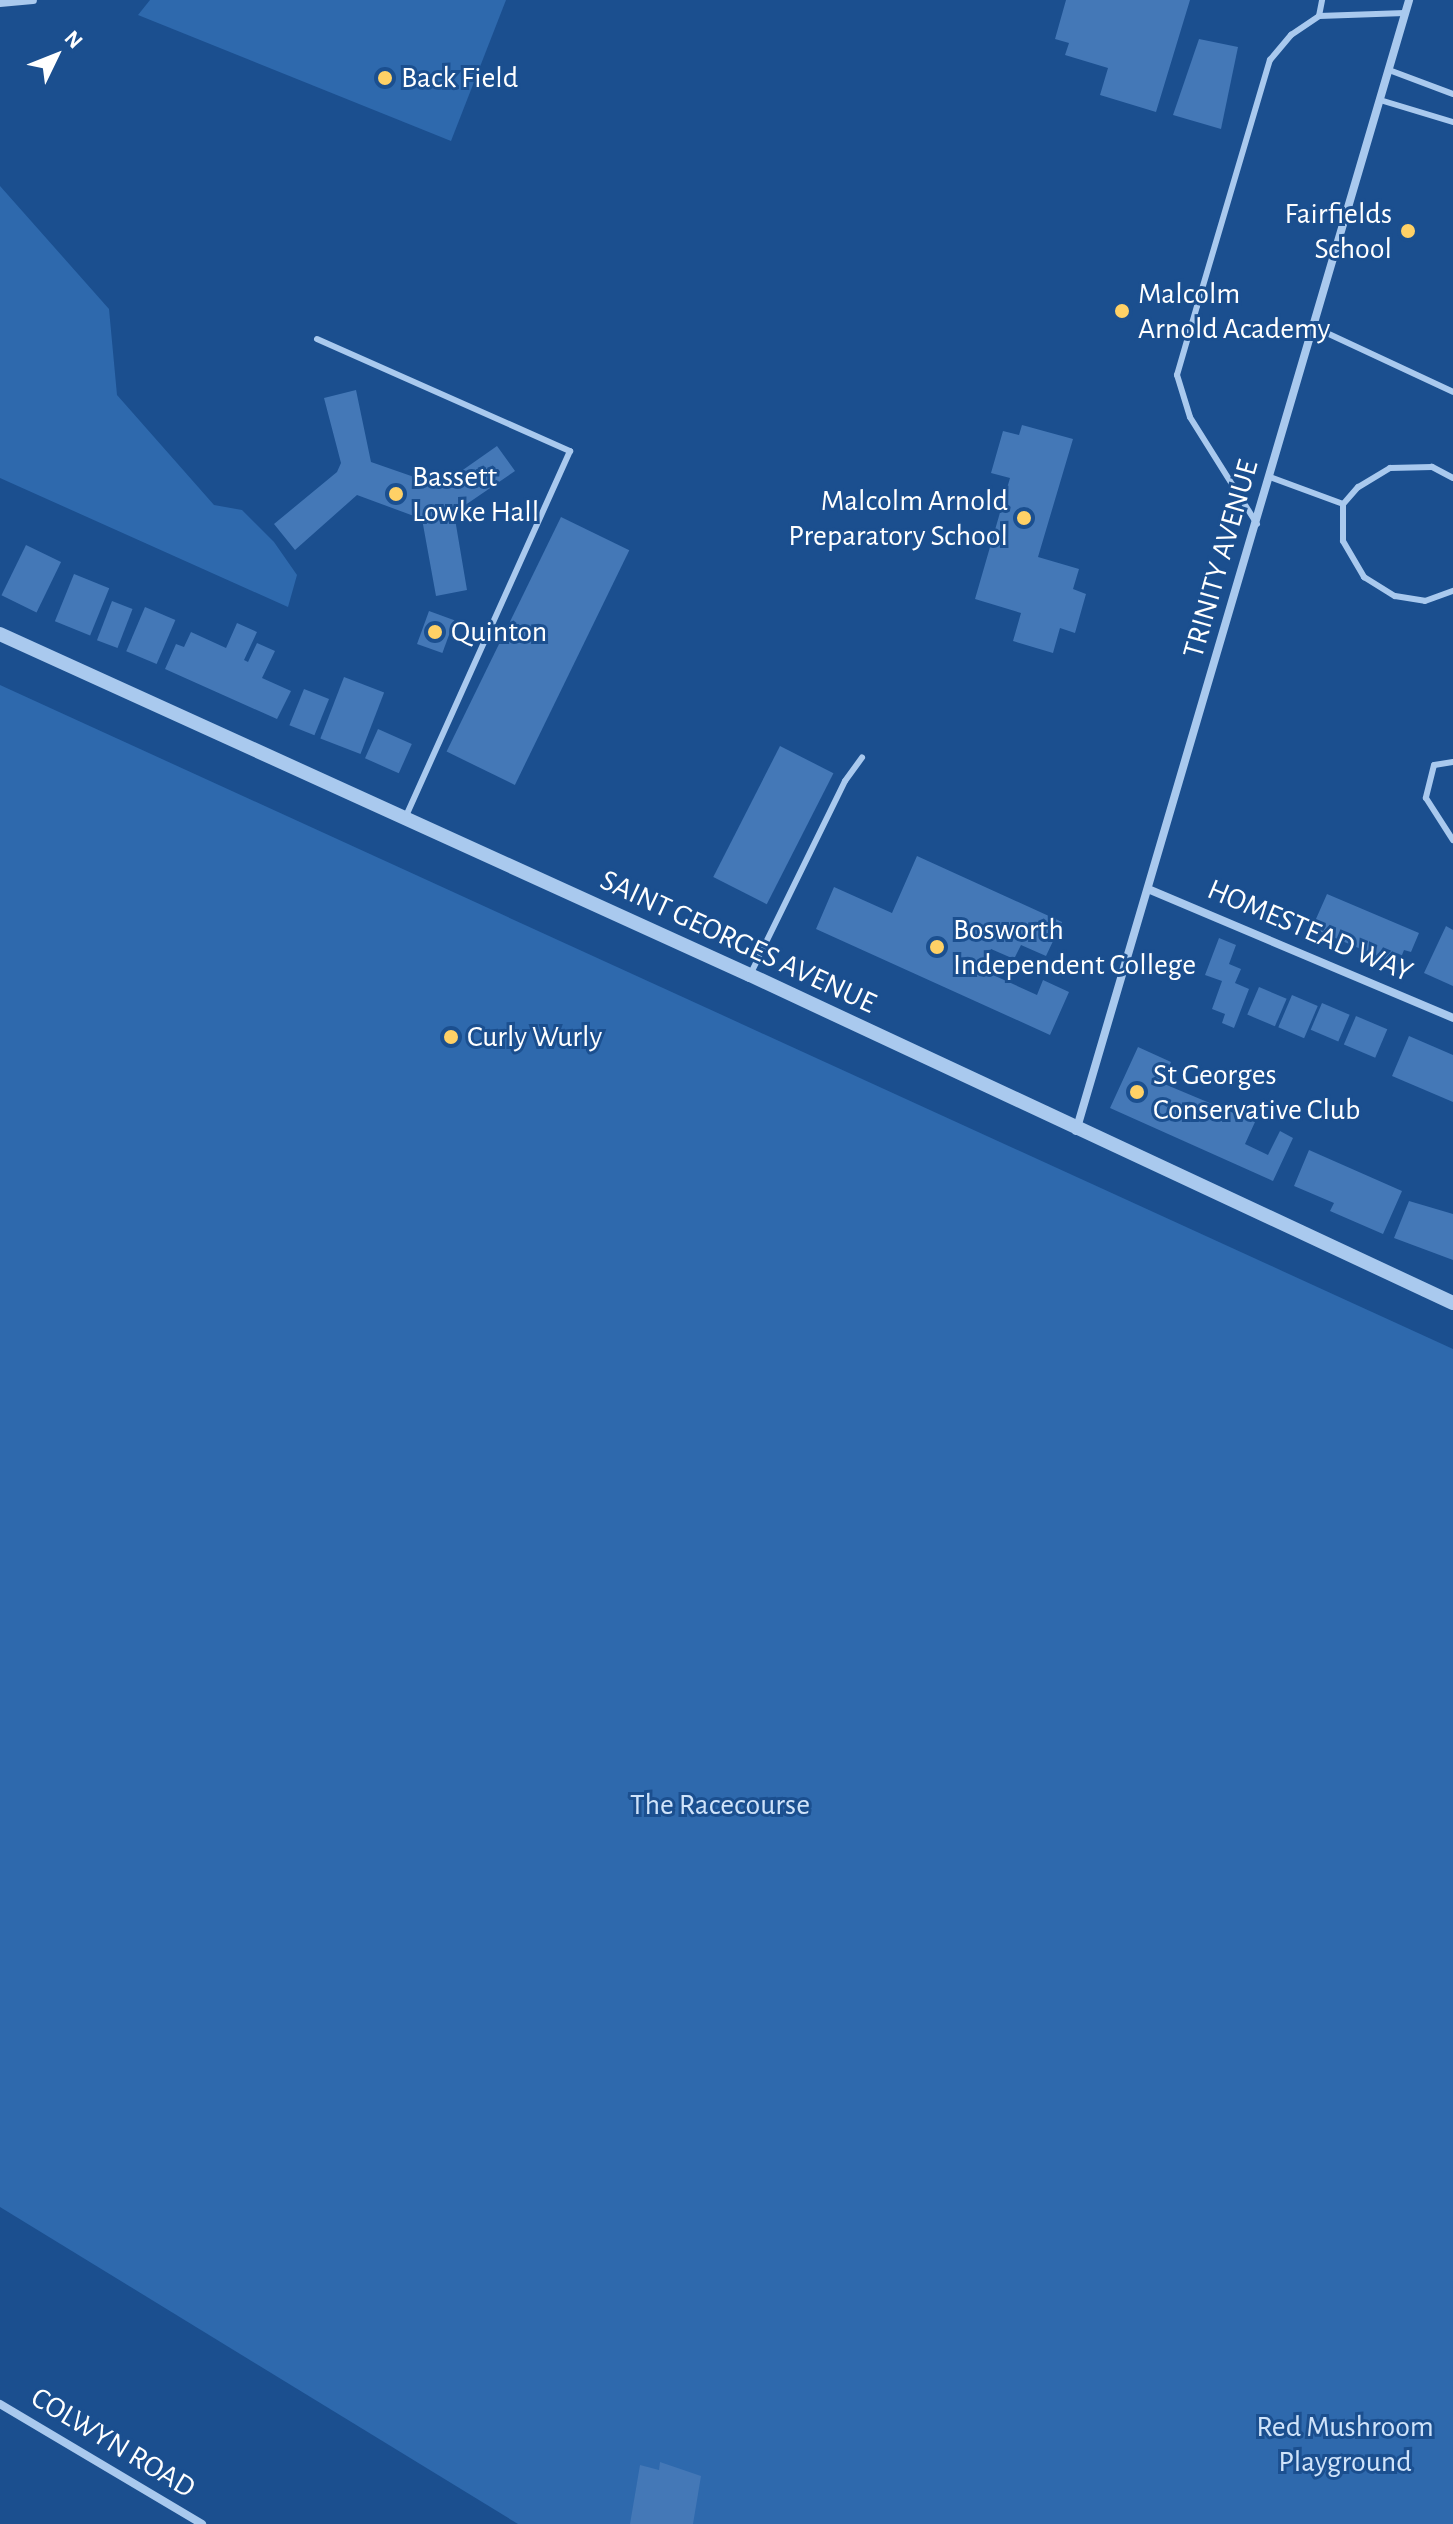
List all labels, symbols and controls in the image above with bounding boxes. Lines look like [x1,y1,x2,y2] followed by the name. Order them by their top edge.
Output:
[16,16,96,96] north arrow
[60,27,87,53] text: N
[401,60,518,96] place label: Back Field
[376,69,394,87] marker: Back Field
[1285,196,1392,266] place label: Fairfields School
[1399,222,1417,240] marker: Fairfields School
[1138,276,1330,346] place label: Malcolm Arnold Academy
[1113,302,1131,320] marker: Malcolm Arnold Academy
[1175,456,1267,662] street label: TRINITY AVENUE
[412,459,539,530] place label: Bassett Lowke Hall
[788,483,1008,554] place label: Malcolm Arnold Preparatory School
[387,485,405,503] marker: Bassett Lowke Hall
[1015,509,1033,527] marker: Malcolm Arnold Preparatory School
[451,614,547,650] place label: Quinton
[426,623,444,641] marker: Quinton
[594,862,882,1022] street label: SAINT GEORGES AVENUE
[1202,872,1418,990] street label: HOMESTEAD WAY
[953,912,1196,982] place label: Bosworth Independent College
[928,938,946,956] marker: Bosworth Independent College
[467,1019,602,1055] place label: Curly Wurly
[442,1028,460,1046] marker: Curly Wurly
[1153,1057,1361,1128] place label: St Georges Conservative Club
[1128,1083,1146,1101] marker: St Georges Conservative Club
[630,1787,810,1823] park label: The Racecourse
[24,2380,202,2506] street label: COLWYN ROAD
[1256,2409,1434,2480] park label: Red Mushroom Playground

